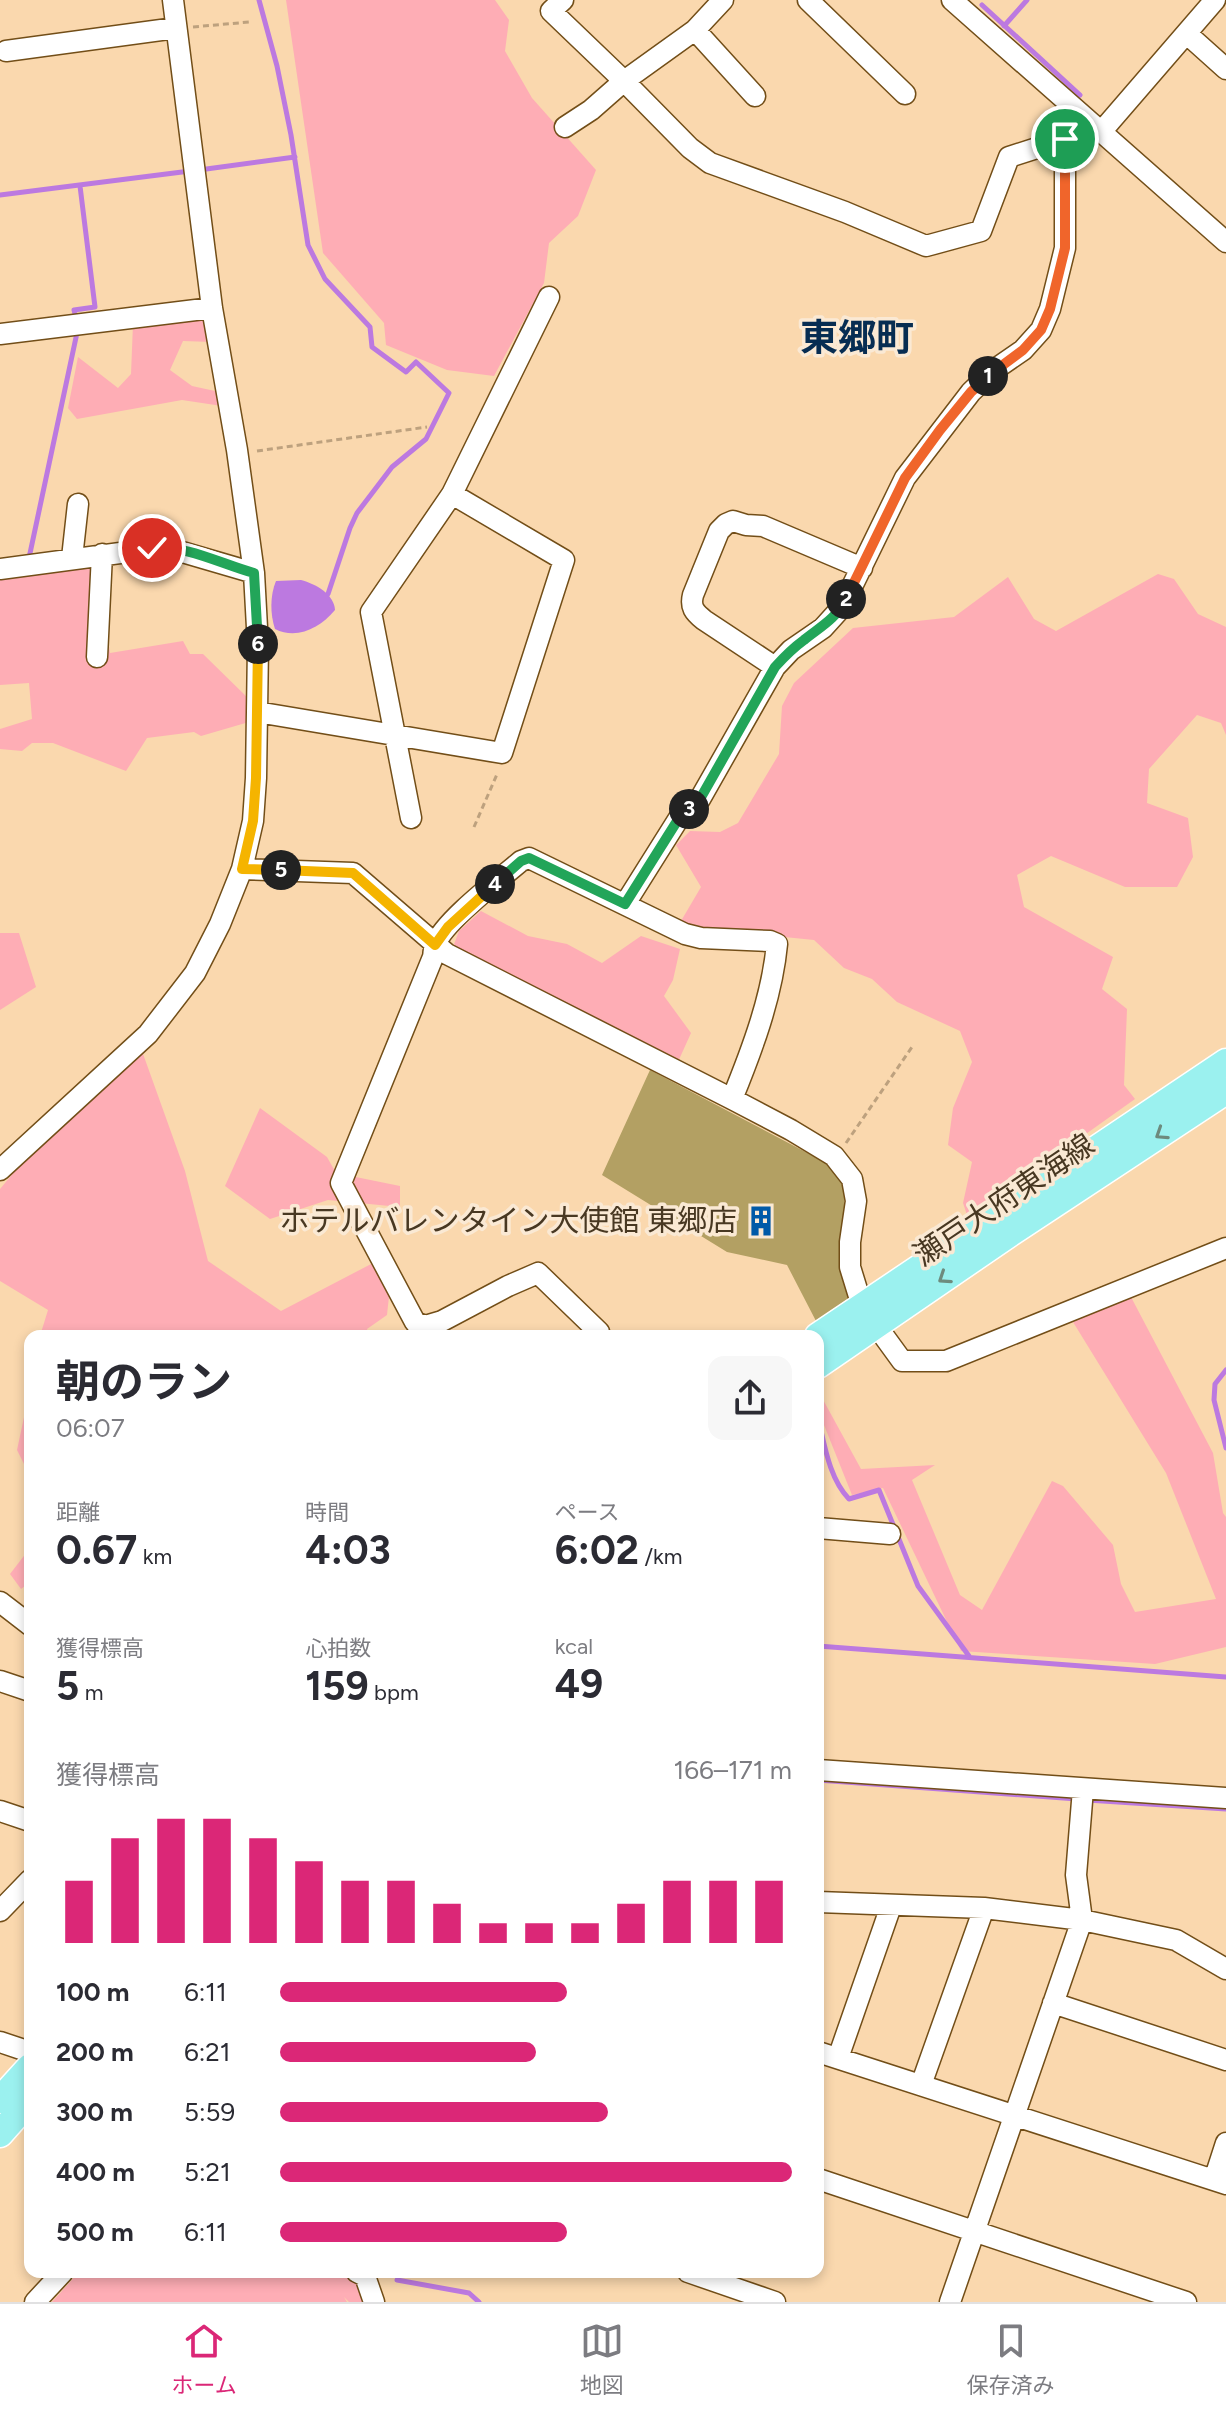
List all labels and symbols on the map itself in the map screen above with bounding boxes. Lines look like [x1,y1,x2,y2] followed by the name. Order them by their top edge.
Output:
[1031,105,1099,173] pin
[800,315,914,361] district label: 東郷町
[968,356,1008,396] pin: 1
[118,514,186,582] pin
[826,579,866,619] pin: 2
[238,624,278,664] pin: 6
[669,789,709,829] pin: 3
[261,850,301,890] pin: 5
[475,864,515,904] pin: 4
[1155,1124,1170,1139] one-way arrow
[906,1126,1101,1274] street label: 瀬戸大府東海線
[280,1202,737,1239] place label: ホテルバレンタイン大使館 東郷店
[744,1204,778,1238] building icon: ホテルバレンタイン大使館 東郷店
[939,1268,953,1283] one-way arrow

